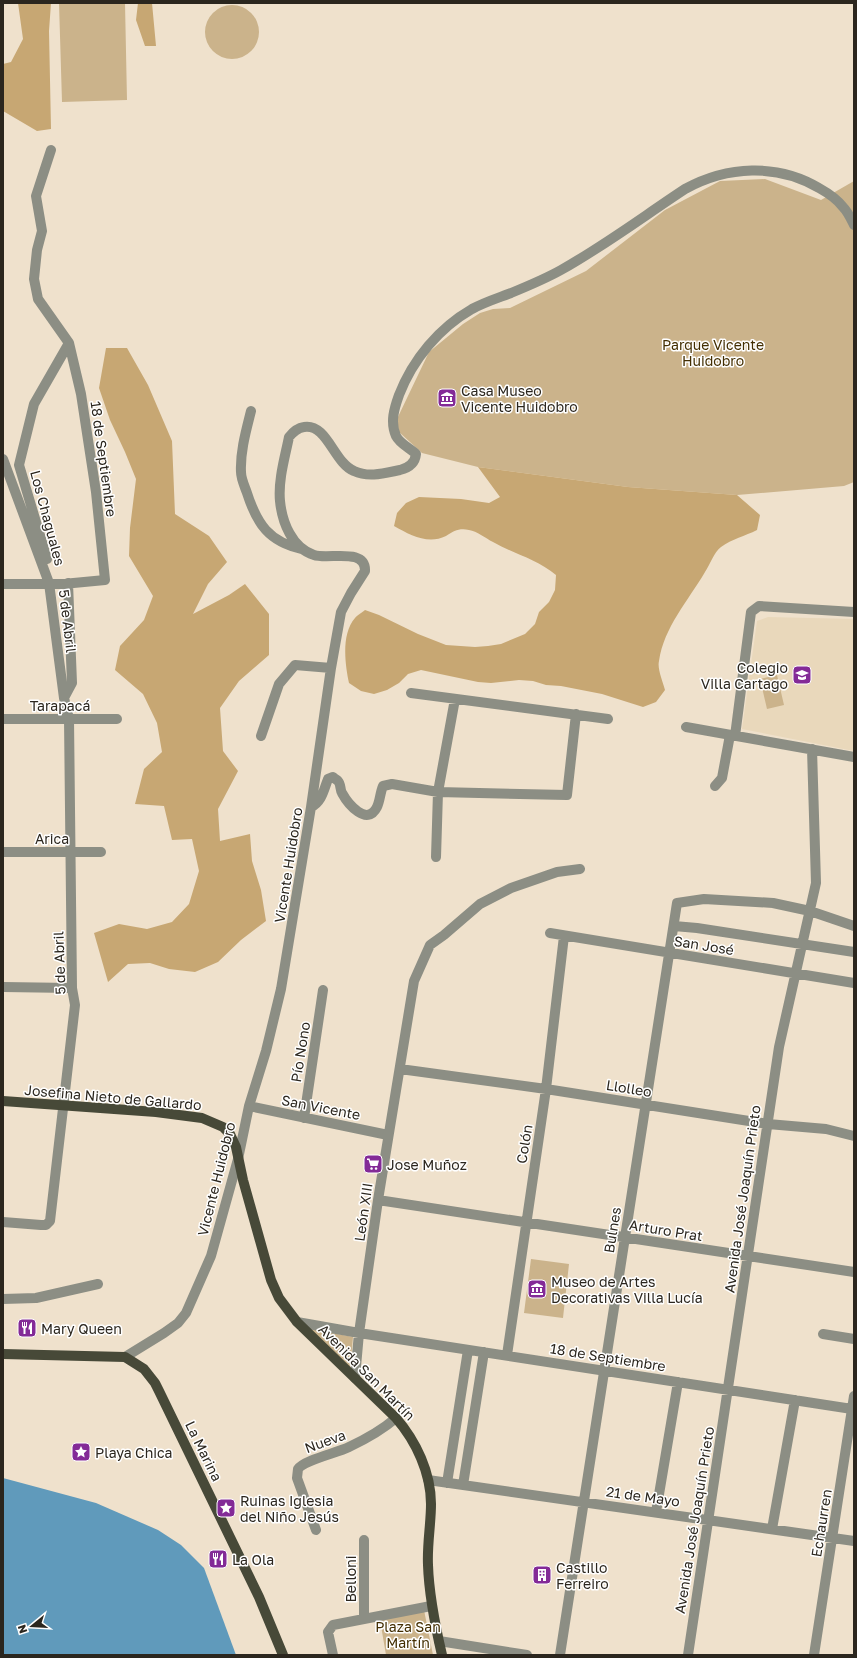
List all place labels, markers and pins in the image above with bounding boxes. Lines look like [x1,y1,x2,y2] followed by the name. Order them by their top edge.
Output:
[461,382,578,415] place label: Casa Museo Vicente Huidobro
[436,387,458,409] museum icon: Casa Museo Vicente Huidobro
[701,659,788,692] place label: Colegio Villa Cartago
[791,664,813,686] school or university icon: Colegio Villa Cartago
[362,1153,384,1175] supermarket icon: Jose Muñoz
[387,1156,467,1173] place label: Jose Muñoz
[551,1273,703,1306] place label: Museo de Artes Decorativas Villa Lucía
[526,1278,548,1300] museum icon: Museo de Artes Decorativas Villa Lucía
[16,1317,38,1339] restaurant icon: Mary Queen
[41,1320,122,1337] place label: Mary Queen
[70,1441,92,1463] place icon: Playa Chica
[95,1444,173,1461] place label: Playa Chica
[240,1492,339,1525] place label: Ruinas Iglesia del Niño Jesús
[215,1497,237,1519] place icon: Ruinas Iglesia del Niño Jesús
[207,1548,229,1570] restaurant icon: La Ola
[232,1551,274,1568] place label: La Ola
[556,1559,609,1592] place label: Castillo Ferreiro
[531,1564,553,1586] building icon: Castillo Ferreiro

